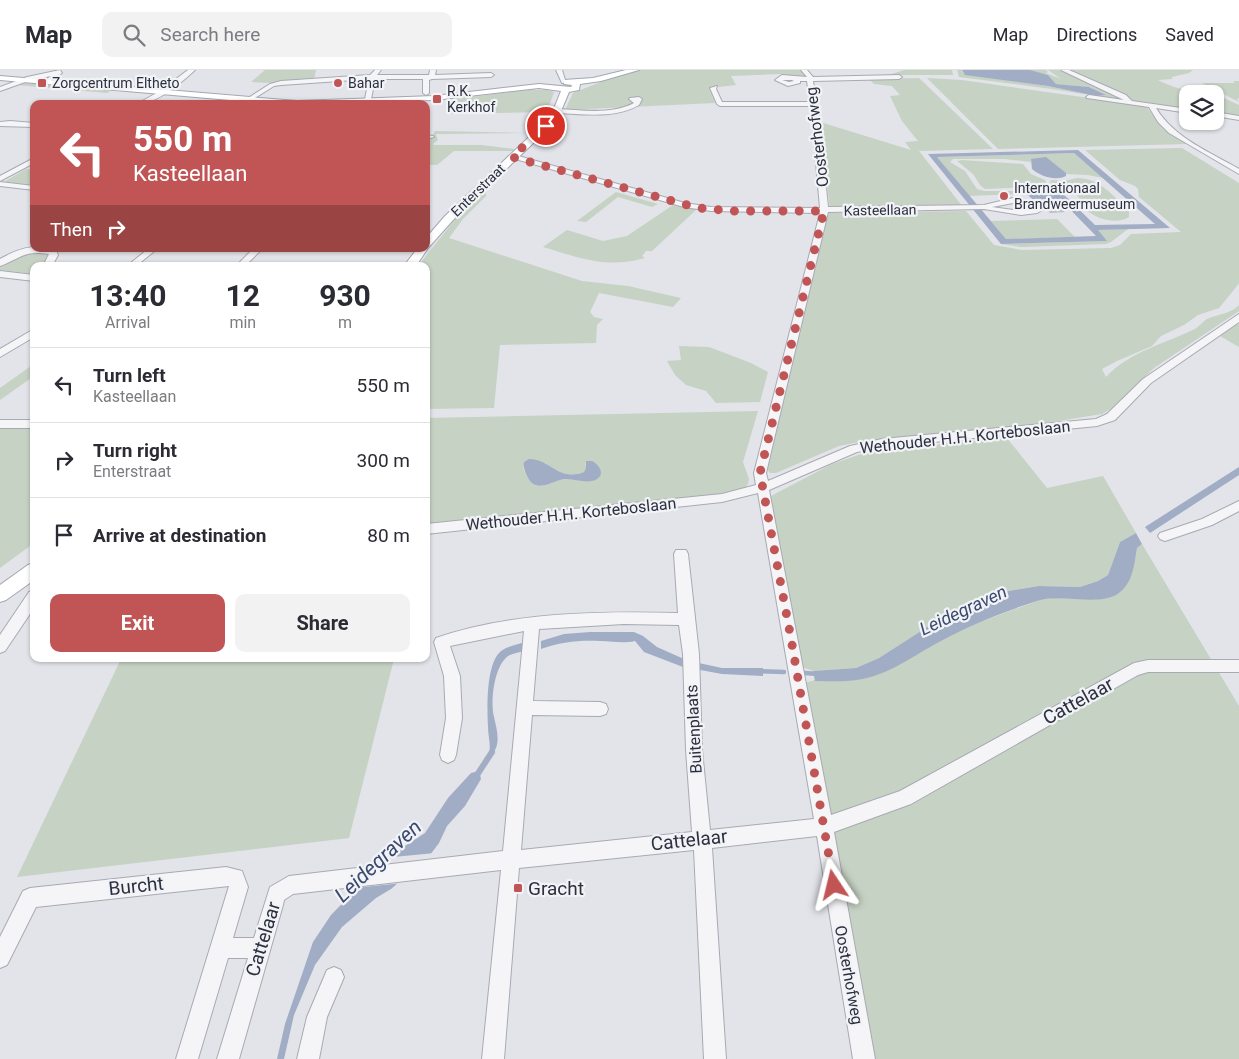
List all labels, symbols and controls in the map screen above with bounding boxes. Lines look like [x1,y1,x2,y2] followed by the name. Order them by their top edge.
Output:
[102,12,452,57] search box
[25,21,72,49] text: Map
[120,21,148,49] icon: search
[160,23,260,46] text: Search here
[993,24,1028,45] text: Map
[1056,24,1137,45] text: Directions
[1165,24,1214,45] text: Saved
[52,75,179,91] place label: Zorgcentrum Eltheto
[348,75,385,91] place label: Bahar
[36,77,48,89] marker: Zorgcentrum Eltheto
[332,77,344,89] marker: Bahar
[447,83,496,115] place label: R.K. Kerkhof
[1179,85,1224,130] map controls
[1179,85,1224,130] button: layers
[801,86,833,188] street label: Oosterhofweg
[431,93,443,105] marker: R.K. Kerkhof
[525,105,567,147] pin
[532,112,560,140] icon: arrive
[133,119,232,160] text: 550 m
[50,120,115,185] icon: left
[448,160,509,220] street label: Enterstraat
[133,161,247,186] text: Kasteellaan
[1014,180,1135,212] place label: Internationaal Brandweermuseum
[998,190,1010,202] marker: Internationaal Brandweermuseum
[843,201,917,219] street label: Kasteellaan
[102,215,130,243] icon: right
[50,218,92,241] text: Then
[89,278,166,313] text: 13:40
[226,278,260,313] text: 12
[319,278,371,313] text: 930
[105,313,151,332] text: Arrival
[229,313,256,332] text: min
[338,313,352,332] text: m
[93,364,166,387] text: Turn left
[50,371,78,399] icon: left
[357,374,410,397] text: 550 m
[93,387,176,406] text: Kasteellaan
[859,416,1071,458] street label: Wethouder H.H. Korteboslaan
[93,439,177,462] text: Turn right
[50,446,78,474] icon: right
[357,449,410,472] text: 300 m
[93,462,171,481] text: Enterstraat
[465,493,677,535] street label: Wethouder H.H. Korteboslaan
[50,521,78,549] icon: arrive
[93,524,266,547] text: Arrive at destination
[367,524,410,547] text: 80 m
[916,581,1010,639] water label: Leidegraven
[50,594,225,652] button: Exit
[235,594,410,652] button: Share
[1039,672,1118,730] street label: Cattelaar
[682,684,706,774] street label: Buitenplaats
[330,815,426,907] water label: Leidegraven
[650,824,729,855] street label: Cattelaar
[807,858,859,910] position arrow
[107,872,165,900] street label: Burcht
[528,877,584,900] place label: Gracht
[512,882,524,894] marker: Gracht
[241,898,285,979] street label: Cattelaar
[831,924,867,1026] street label: Oosterhofweg

